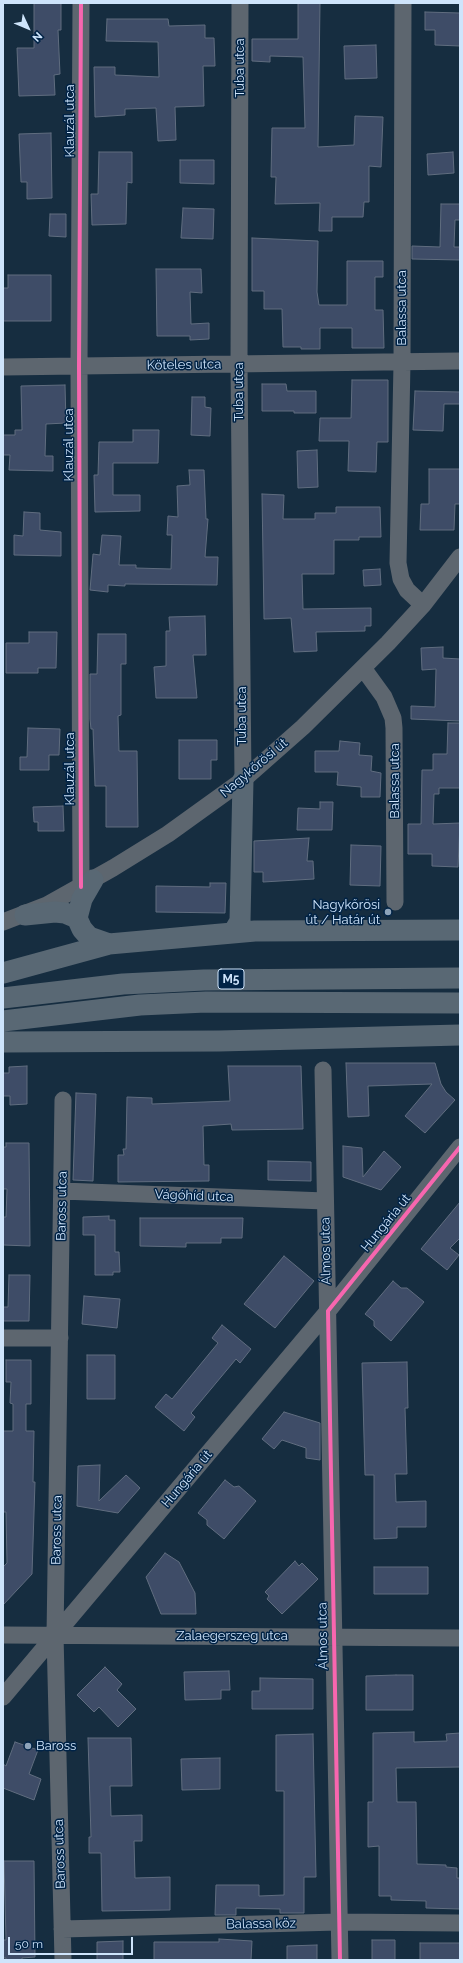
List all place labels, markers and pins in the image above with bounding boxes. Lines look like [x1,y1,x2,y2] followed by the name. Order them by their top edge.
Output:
[305,897,380,928] place label: Nagykőrösi út / Határ út
[383,907,393,917] marker: Nagykőrösi út / Határ út
[36,1738,76,1754] place label: Baross
[23,1741,33,1751] marker: Baross

